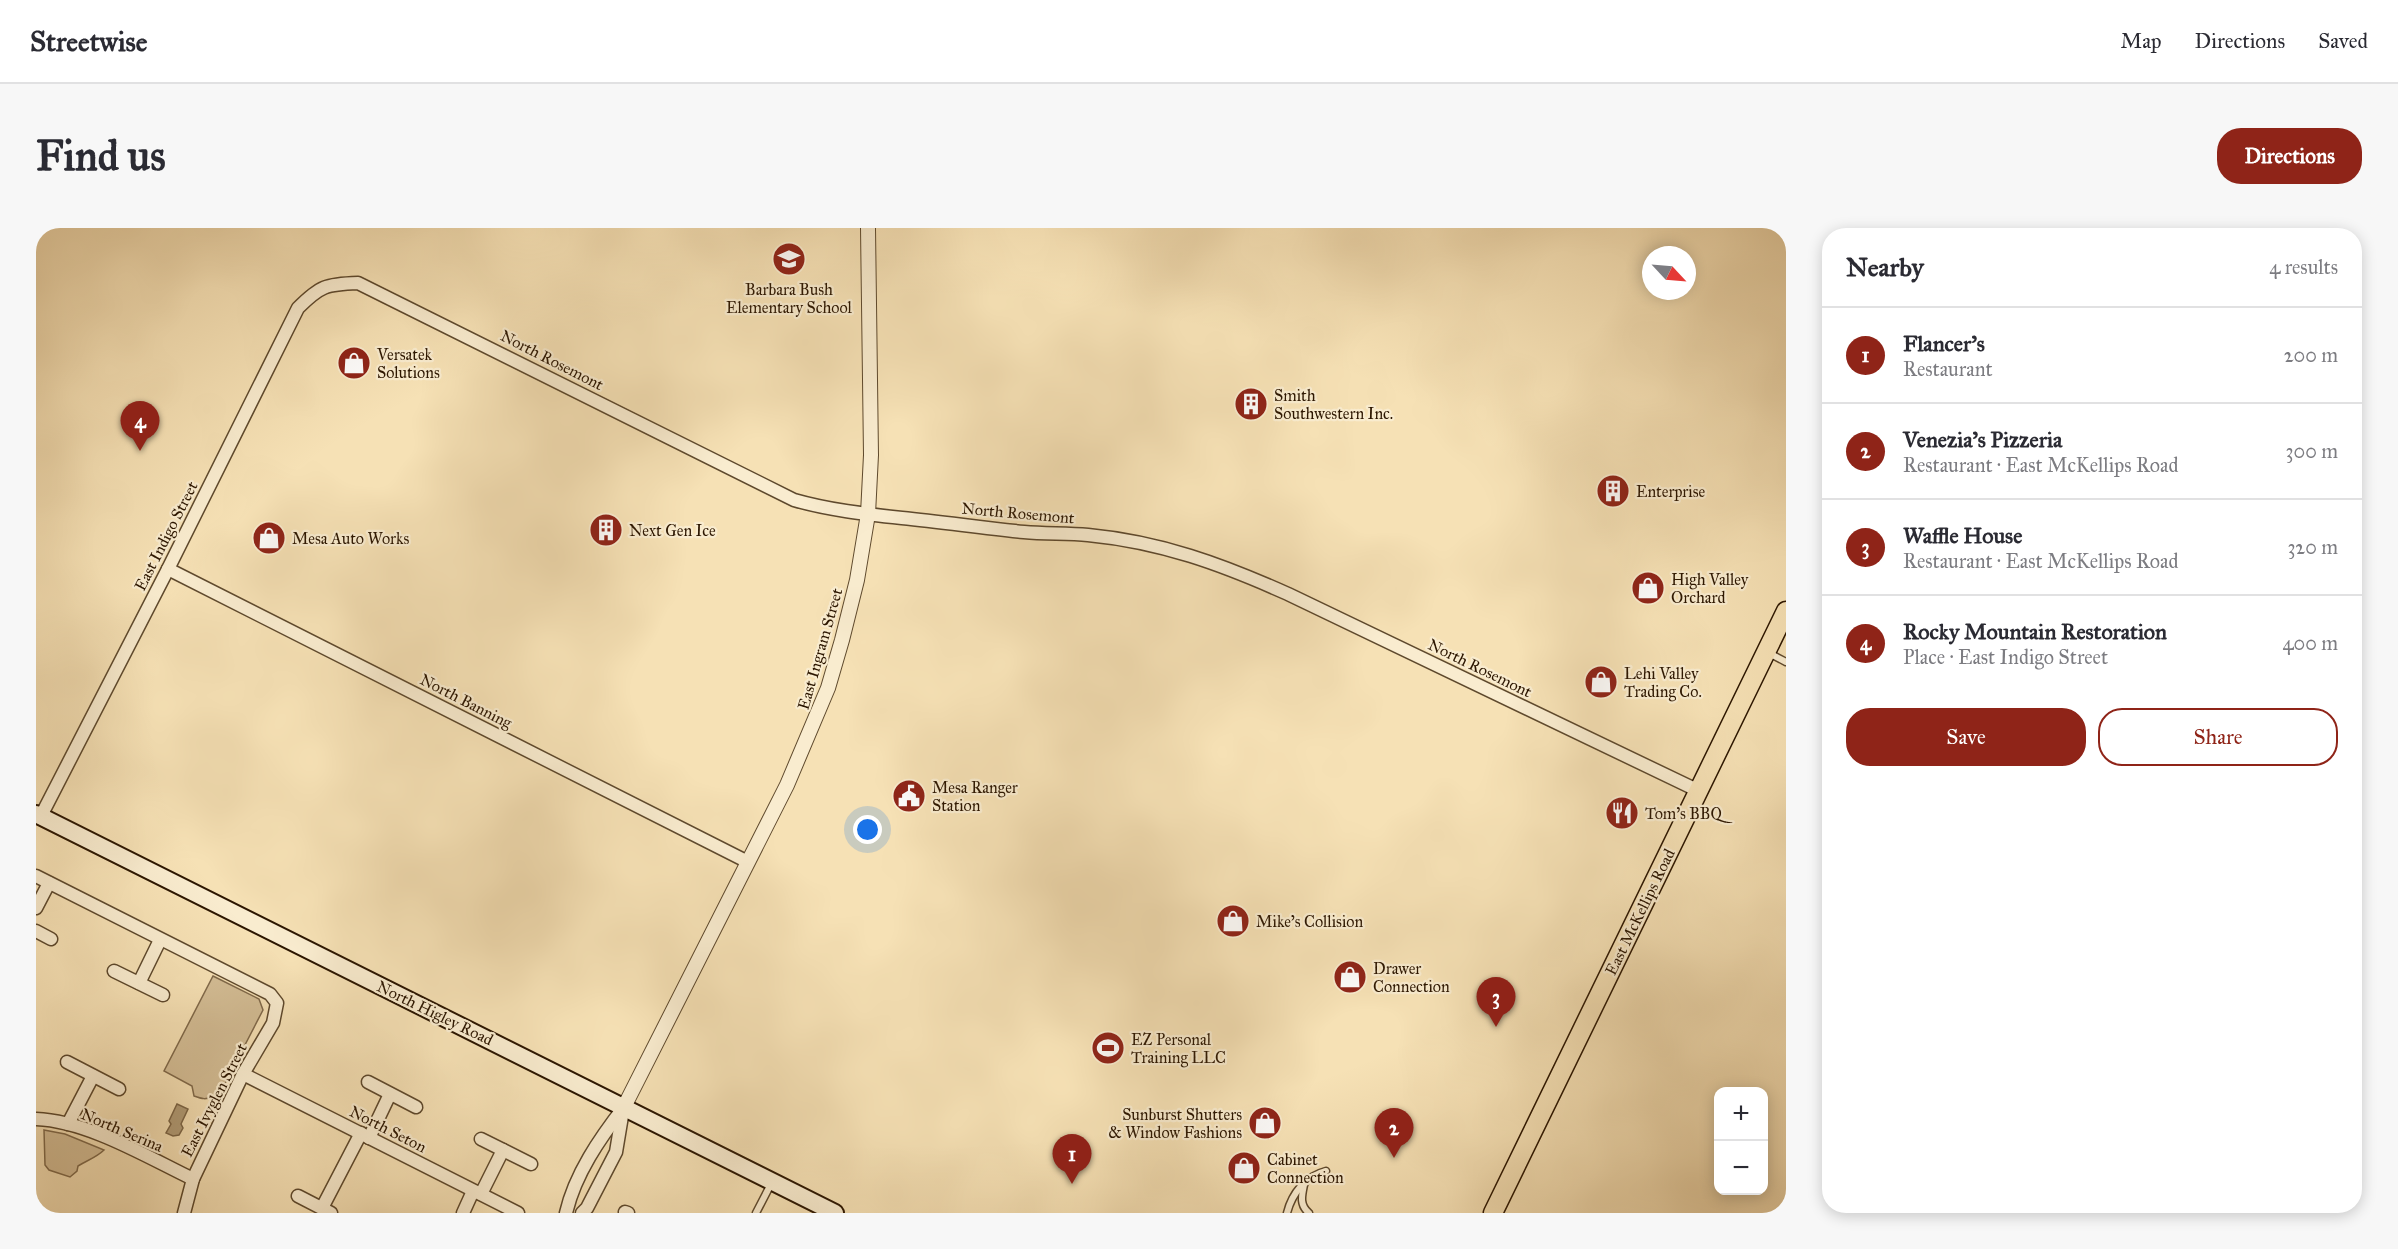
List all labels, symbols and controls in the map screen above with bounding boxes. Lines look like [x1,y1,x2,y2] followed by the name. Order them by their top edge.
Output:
[30,24,147,59] text: Streetwise
[2121,28,2162,54] text: Map
[2195,28,2285,54] text: Directions
[2318,28,2368,54] text: Saved
[2217,128,2362,184] button: Directions
[36,130,166,182] text: Find us
[771,241,807,277] school or university icon: Barbara Bush Elementary School
[1642,246,1696,300] north arrow
[1846,251,1924,283] text: Nearby
[2269,255,2338,279] text: 4 results
[726,280,853,317] place label: Barbara Bush Elementary School
[497,326,607,394] street label: North Rosemont
[1903,330,1985,357] text: Flancer's
[1862,343,1869,367] text: 1
[2284,343,2338,367] text: 200 m
[336,345,372,381] shop icon: Versatek Solutions
[376,345,440,382] place label: Versatek Solutions
[1903,357,1993,381] text: Restaurant
[1233,386,1269,422] building icon: Smith Southwestern Inc.
[1274,386,1393,423] place label: Smith Southwestern Inc.
[120,402,160,451] pin: 4
[1903,426,2062,453] text: Venezia's Pizzeria
[1861,439,1870,463] text: 2
[2286,439,2338,463] text: 300 m
[1903,453,2179,477] text: Restaurant · East McKellips Road
[1595,473,1631,509] building icon: Enterprise
[130,478,203,594] street label: East Indigo Street
[1636,482,1706,501] place label: Enterprise
[961,499,1075,527] street label: North Rosemont
[588,512,624,548] building icon: Next Gen Ice
[251,520,287,556] shop icon: Mesa Auto Works
[629,521,716,540] place label: Next Gen Ice
[1903,522,2022,549] text: Waffle House
[292,529,409,548] place label: Mesa Auto Works
[1862,535,1870,559] text: 3
[2287,535,2338,559] text: 320 m
[1903,549,2179,573] text: Restaurant · East McKellips Road
[1630,570,1666,606] shop icon: High Valley Orchard
[1671,570,1749,607] place label: High Valley Orchard
[794,586,847,712] street label: East Ingram Street
[1903,618,2167,645] text: Rocky Mountain Restoration
[1860,631,1871,655] text: 4
[2282,631,2338,655] text: 400 m
[1425,635,1535,701] street label: North Rosemont
[1903,645,2108,669] text: Place · East Indigo Street
[1583,664,1619,700] shop icon: Lehi Valley Trading Co.
[1624,664,1702,702] place label: Lehi Valley Trading Co.
[416,670,516,733] street label: North Banning
[1846,708,2086,766] button: Save
[2098,708,2338,766] button: Share
[891,778,927,814] public building icon: Mesa Ranger Station
[932,778,1018,815] place label: Mesa Ranger Station
[1604,795,1640,831] restaurant icon: Tom's BBQ
[1645,804,1733,823] place label: Tom's BBQ
[853,815,882,844] your location
[1601,846,1679,978] street label: East McKellips Road
[1215,903,1251,939] shop icon: Mike's Collision
[1256,912,1363,931] place label: Mike's Collision
[1332,959,1368,995] shop icon: Drawer Connection
[1373,959,1450,996] place label: Drawer Connection
[373,977,496,1050] street label: North Higley Road
[1476,978,1516,1027] pin: 3
[1090,1030,1126,1066] sports icon: EZ Personal Training LLC
[1131,1030,1226,1068] place label: EZ Personal Training LLC
[177,1040,252,1161] street label: East Ivyglen Street
[1714,1087,1768,1195] map controls
[1714,1087,1768,1141] button: +
[346,1102,430,1157] street label: North Seton
[78,1104,166,1156] street label: North Serina
[1108,1105,1242,1142] place label: Sunburst Shutters & Window Fashions
[1247,1105,1283,1141] shop icon: Sunburst Shutters & Window Fashions
[1374,1108,1414,1158] pin: 2
[1052,1134,1092,1184] pin: 1
[1714,1141,1768,1195] button: −
[1226,1150,1262,1186] shop icon: Cabinet Connection
[1267,1150,1344,1187] place label: Cabinet Connection

